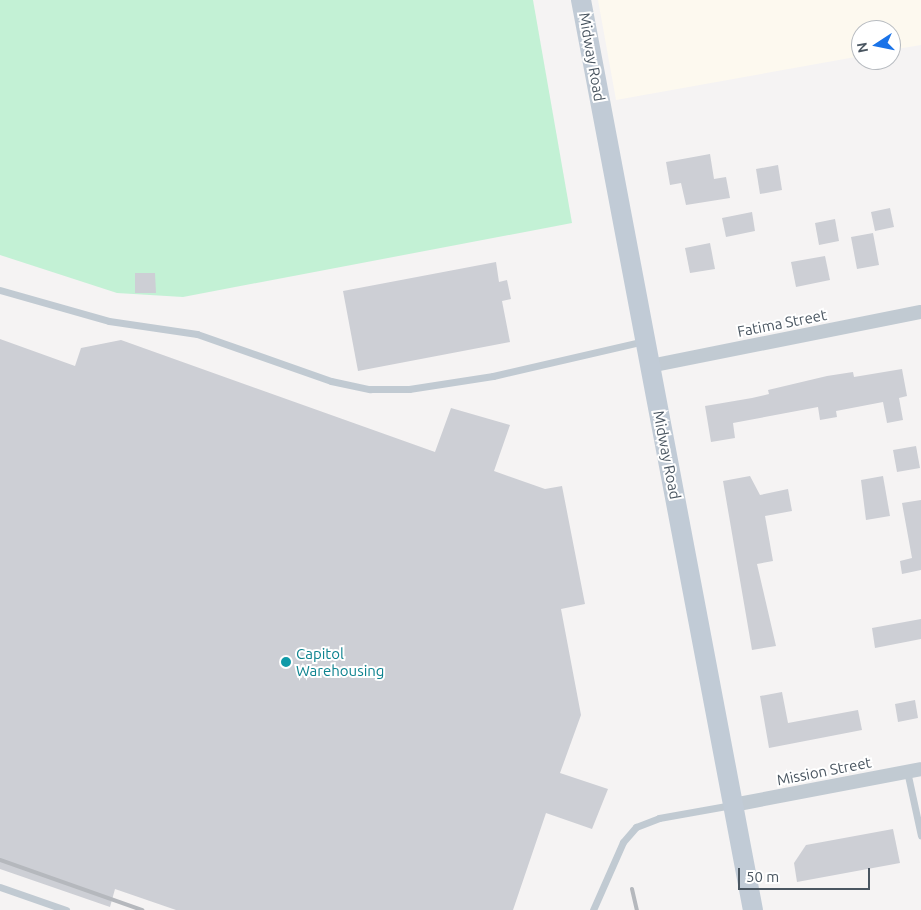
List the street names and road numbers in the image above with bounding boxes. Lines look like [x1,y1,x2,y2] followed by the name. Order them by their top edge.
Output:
[575,11,609,103] street label: Midway Road
[736,306,828,340] street label: Fatima Street
[650,409,684,501] street label: Midway Road
[775,753,873,789] street label: Mission Street

